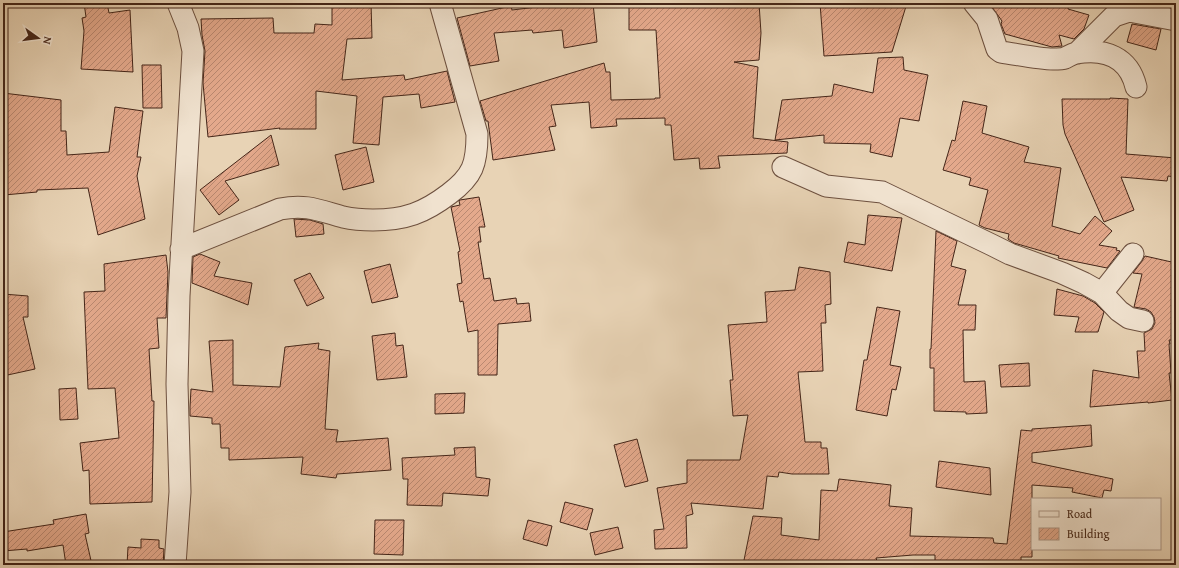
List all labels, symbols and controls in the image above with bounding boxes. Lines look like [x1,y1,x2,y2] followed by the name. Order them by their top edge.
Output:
[18,18,58,58] north arrow
[39,35,56,47] text: N
[1031,498,1161,550] legend
[1067,505,1093,522] text: Road
[1067,525,1110,542] text: Building

